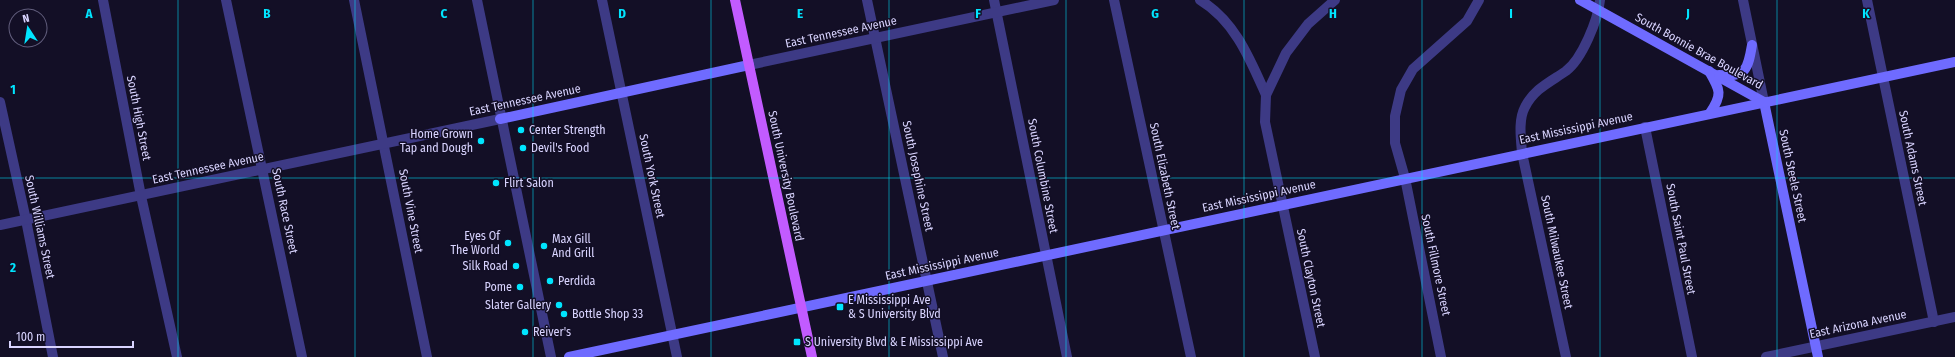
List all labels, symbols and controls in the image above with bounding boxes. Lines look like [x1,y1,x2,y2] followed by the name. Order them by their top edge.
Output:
[84,6,93,21] text: A
[263,6,271,21] text: B
[441,6,448,21] text: C
[618,6,626,21] text: D
[975,6,981,21] text: F
[1151,6,1159,21] text: G
[1329,6,1337,21] text: H
[1509,6,1513,21] text: I
[1685,6,1690,21] text: J
[1862,6,1870,21] text: K
[8,8,48,48] north arrow
[1633,10,1765,92] street label: South Bonnie Brae Boulevard
[21,12,31,26] text: N
[784,13,898,51] street label: East Tennessee Avenue
[124,74,154,162] street label: South High Street
[468,81,582,119] street label: East Tennessee Avenue
[10,82,16,97] text: 1
[1518,109,1634,147] street label: East Mississippi Avenue
[1896,109,1930,207] street label: South Adams Street
[765,110,807,242] street label: South University Boulevard
[1025,118,1061,235] street label: South Columbine Street
[899,119,937,233] street label: South Josephine Street
[1147,121,1183,231] street label: South Elizabeth Street
[529,123,606,137] place label: Center Strength
[516,125,526,135] marker: Center Strength
[400,127,473,155] place label: Home Grown Tap and Dough
[1776,128,1810,224] street label: South Steele Street
[636,133,668,219] street label: South York Street
[476,136,486,146] marker: Home Grown Tap and Dough
[531,141,589,155] place label: Devil's Food
[518,143,528,153] marker: Devil's Food
[151,149,265,187] street label: East Tennessee Avenue
[269,167,301,255] street label: South Race Street
[396,168,426,254] street label: South Vine Street
[22,174,58,280] street label: South Williams Street
[504,176,554,190] place label: Flirt Salon
[1201,177,1317,215] street label: East Mississippi Avenue
[491,178,501,188] marker: Flirt Salon
[1663,182,1699,296] street label: South Saint Paul Street
[1538,194,1576,310] street label: South Milwaukee Street
[1418,213,1454,317] street label: South Fillmore Street
[1294,227,1328,329] street label: South Clayton Street
[450,229,501,257] place label: Eyes Of The World
[552,232,594,260] place label: Max Gill And Grill
[503,238,513,248] marker: Eyes Of The World
[539,241,549,251] marker: Max Gill And Grill
[884,245,1000,283] street label: East Mississippi Avenue
[463,259,508,273] place label: Silk Road
[9,260,16,275] text: 2
[511,261,521,271] marker: Silk Road
[558,274,596,288] place label: Perdida
[545,276,555,286] marker: Perdida
[485,280,512,294] place label: Pome
[515,282,525,292] marker: Pome
[848,293,941,321] place label: E Mississippi Ave & S University Blvd
[485,298,552,312] place label: Slater Gallery
[554,300,564,310] marker: Slater Gallery
[835,302,845,312] marker: E Mississippi Ave & S University Blvd
[572,307,643,321] place label: Bottle Shop 33
[1808,307,1908,341] street label: East Arizona Avenue
[559,309,569,319] marker: Bottle Shop 33
[10,323,133,349] scale bar
[533,325,571,339] place label: Reiver's
[520,327,530,337] marker: Reiver's
[16,330,45,344] text: 100 m
[805,335,983,349] place label: S University Blvd & E Mississippi Ave
[792,337,802,347] marker: S University Blvd & E Mississippi Ave

